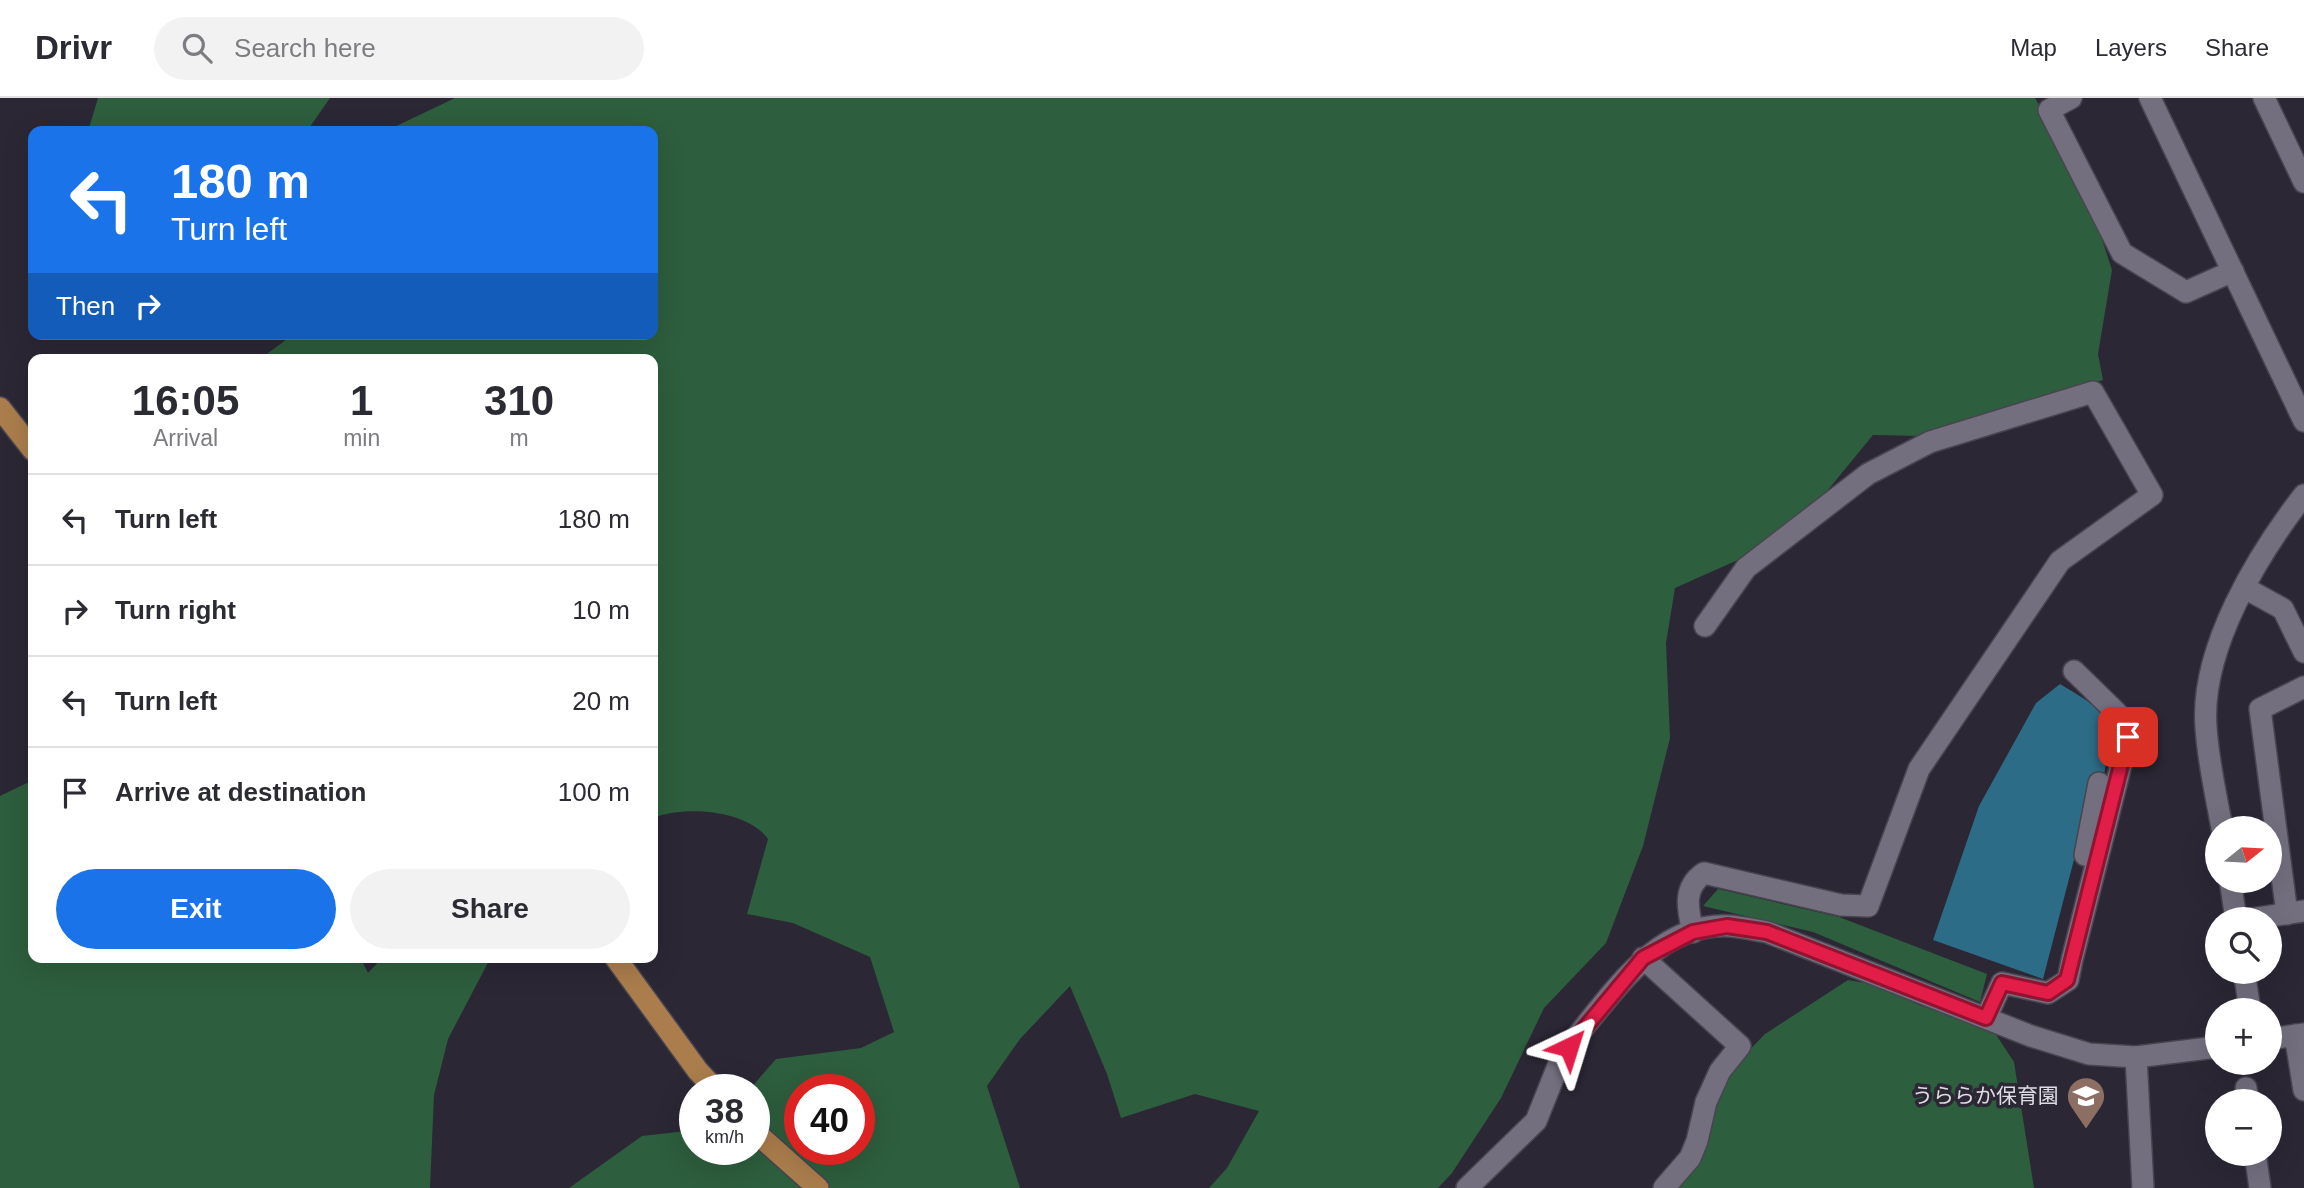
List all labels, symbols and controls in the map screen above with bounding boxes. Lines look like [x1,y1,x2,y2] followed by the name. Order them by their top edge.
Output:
[154,17,644,80] search box
[35,29,112,66] text: Drivr
[178,29,216,67] icon: search
[234,33,376,63] text: Search here
[2010,34,2057,61] text: Map
[2095,34,2167,61] text: Layers
[2205,34,2269,61] text: Share
[56,154,147,245] icon: left
[171,154,310,208] text: 180 m
[171,211,287,247] text: Turn left
[129,287,167,325] icon: right
[56,291,115,321] text: Then
[132,377,239,424] text: 16:05
[350,377,373,424] text: 1
[484,377,554,424] text: 310
[153,425,218,451] text: Arrival
[343,425,380,451] text: min
[510,425,529,451] text: m
[56,501,94,539] icon: left
[115,504,217,534] text: Turn left
[558,504,630,534] text: 180 m
[56,592,94,630] icon: right
[115,595,236,625] text: Turn right
[572,595,630,625] text: 10 m
[56,683,94,721] icon: left
[115,686,217,716] text: Turn left
[572,686,630,716] text: 20 m
[2098,707,2158,767] pin
[2109,718,2147,756] icon: arrive
[56,774,94,812] icon: arrive
[115,777,366,807] text: Arrive at destination
[558,777,630,807] text: 100 m
[2205,816,2282,892] north arrow
[2205,816,2282,1166] map controls
[56,869,336,949] button: Exit
[350,869,630,949] button: Share
[2205,907,2282,984] button: search
[2205,998,2282,1075] button: +
[1532,1010,1606,1084] position arrow
[784,1074,875,1165] speed limit sign: 40
[2065,1075,2107,1130] school or university icon: うららか保育園
[1912,1084,2059,1107] place label: うららか保育園
[2205,1089,2282,1166] button: −
[705,1091,744,1130] text: 38
[705,1127,744,1147] text: km/h

